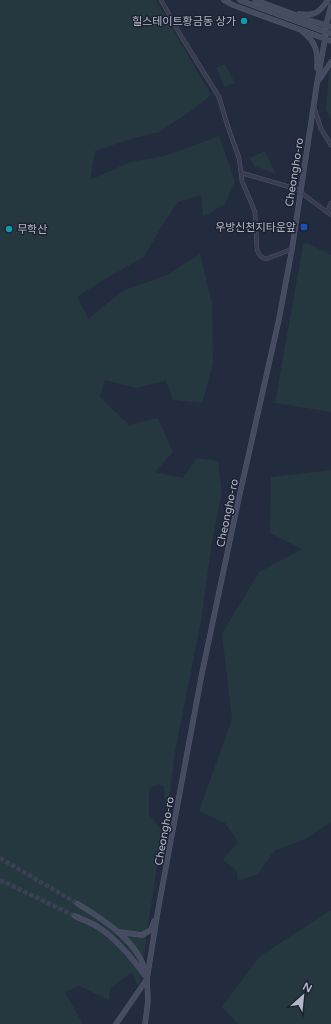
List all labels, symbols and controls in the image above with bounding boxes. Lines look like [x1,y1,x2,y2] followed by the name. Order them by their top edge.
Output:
[132,15,236,28] place label: 힐스테이트황금동 상가
[239,16,249,26] marker: 힐스테이트황금동 상가
[283,136,306,207] street label: Cheongho-ro
[215,221,296,234] place label: 우방신천지타운앞
[299,222,309,232] marker: 우방신천지타운앞
[17,223,47,236] place label: 무학산
[4,224,14,234] marker: 무학산
[214,477,241,548] street label: Cheongho-ro
[152,795,177,866] street label: Cheongho-ro
[283,976,323,1016] north arrow
[300,980,314,995] text: N

